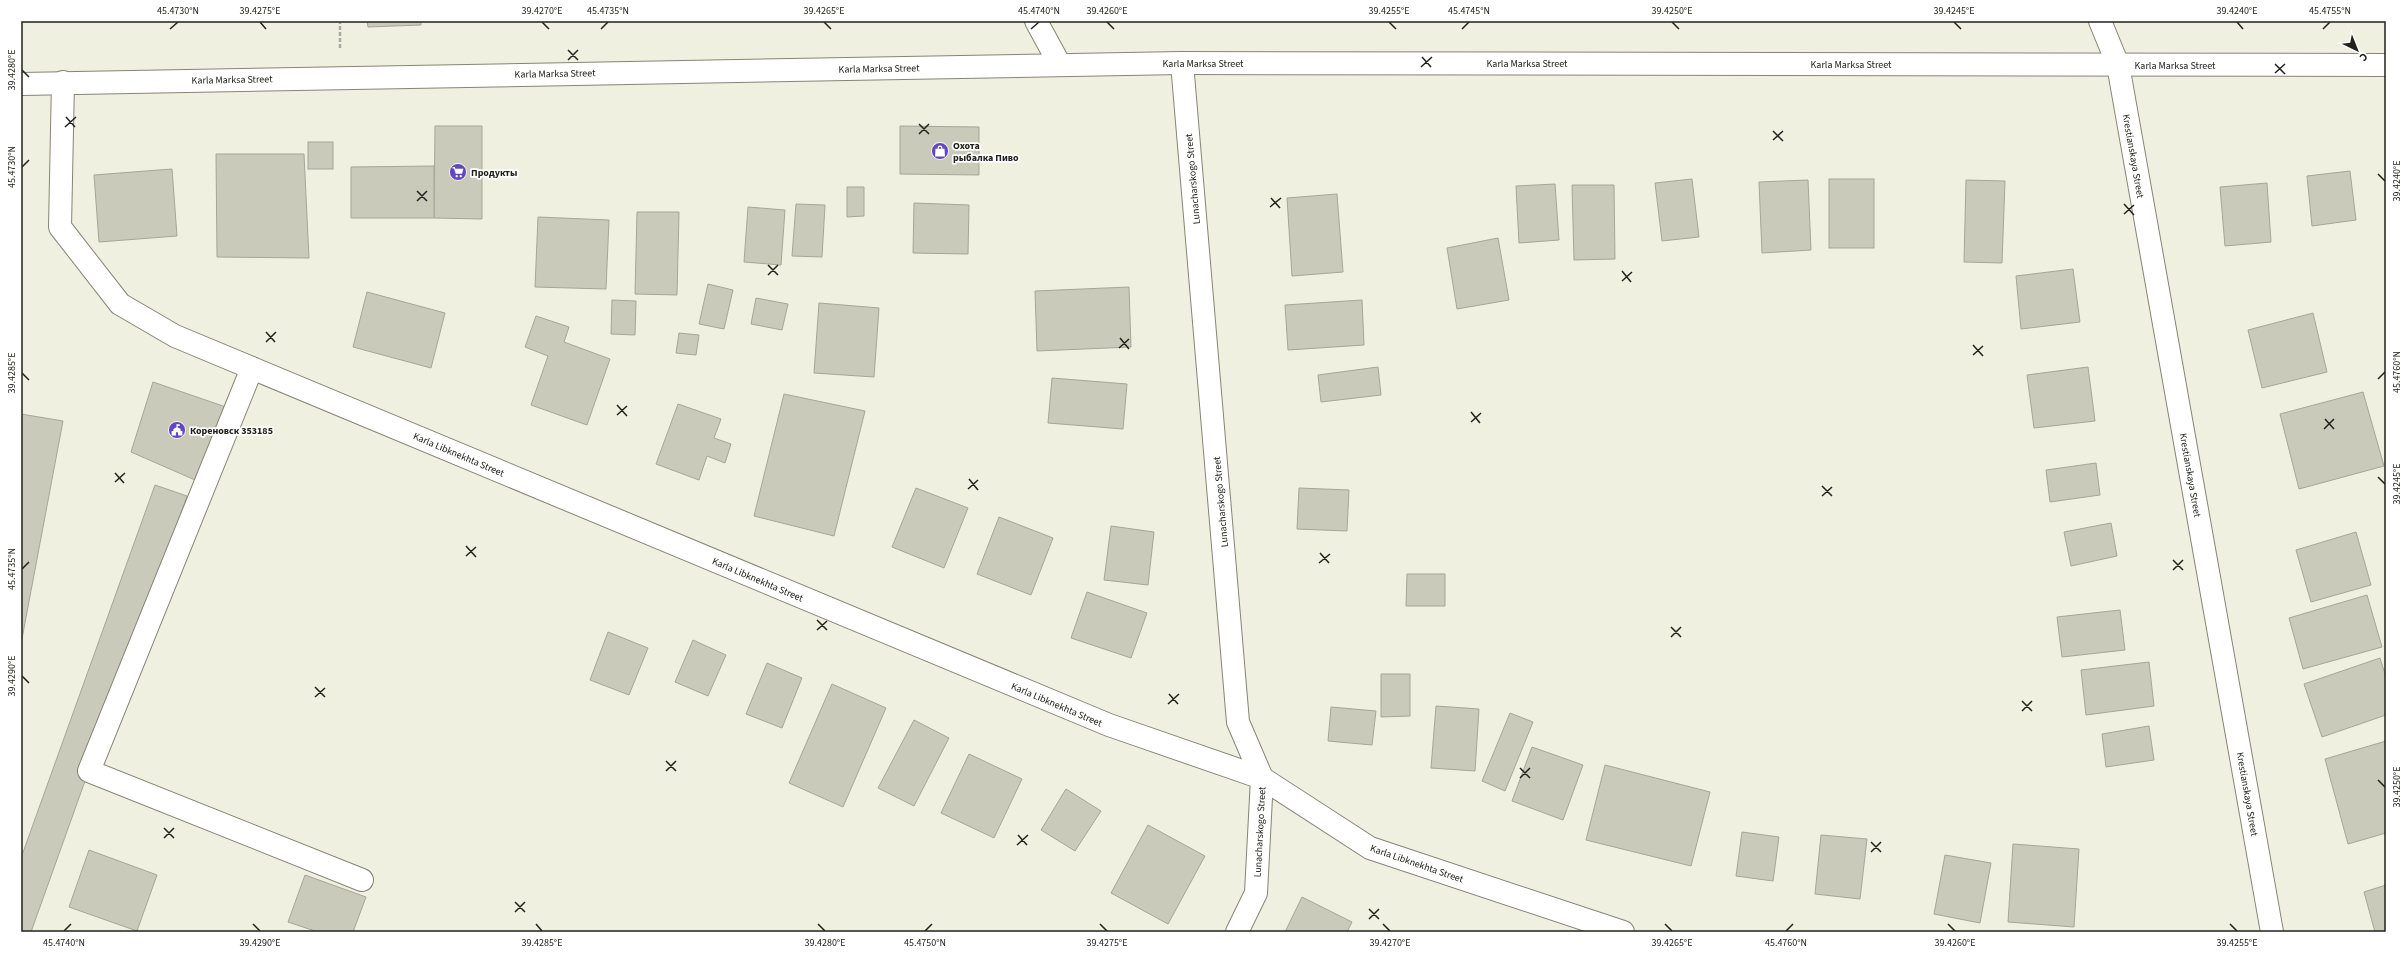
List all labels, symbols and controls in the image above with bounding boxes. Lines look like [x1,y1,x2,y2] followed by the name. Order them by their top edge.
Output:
[157,4,199,18] text: 45.4730°N
[240,4,280,18] text: 39.4275°E
[522,4,562,18] text: 39.4270°E
[587,4,629,18] text: 45.4735°N
[804,4,844,18] text: 39.4265°E
[1018,4,1060,18] text: 45.4740°N
[1087,4,1127,18] text: 39.4260°E
[1369,4,1409,18] text: 39.4255°E
[1448,4,1490,18] text: 45.4745°N
[1652,4,1692,18] text: 39.4250°E
[1934,4,1974,18] text: 39.4245°E
[2217,4,2257,18] text: 39.4240°E
[2309,4,2351,18] text: 45.4755°N
[2337,30,2377,70] north arrow
[2356,49,2371,65] text: С
[5,50,19,90] text: 39.4280°E
[1163,57,1244,71] street label: Karla Marksa Street
[1487,57,1568,71] street label: Karla Marksa Street
[1811,58,1892,72] street label: Karla Marksa Street
[2135,59,2216,73] street label: Karla Marksa Street
[838,61,920,77] street label: Karla Marksa Street
[514,66,596,82] street label: Karla Marksa Street
[191,72,273,88] street label: Karla Marksa Street
[2119,113,2147,200] street label: Krestianskaya Street
[1182,132,1204,225] street label: Lunacharskogo Street
[953,139,1019,165] place label: Охота рыбалка Пиво
[930,141,950,161] shop icon: Охота рыбалка Пиво
[5,146,19,188] text: 45.4730°N
[2390,161,2404,201] text: 39.4240°E
[448,162,468,182] supermarket icon: Продукты
[471,166,517,180] place label: Продукты
[2390,351,2404,393] text: 45.4760°N
[5,353,19,393] text: 39.4285°E
[167,420,187,440] public building icon: Кореновск 353185
[190,424,273,438] place label: Кореновск 353185
[411,429,507,481] street label: Karla Libknekhta Street
[2176,432,2204,519] street label: Krestianskaya Street
[1210,455,1232,548] street label: Lunacharskogo Street
[2390,464,2404,504] text: 39.4245°E
[5,548,19,590] text: 45.4735°N
[710,554,806,606] street label: Karla Libknekhta Street
[5,656,19,696] text: 39.4290°E
[1009,679,1105,731] street label: Karla Libknekhta Street
[2233,751,2261,838] street label: Krestianskaya Street
[2390,767,2404,807] text: 39.4250°E
[1251,786,1269,878] street label: Lunacharskogo Street
[1368,841,1466,887] street label: Karla Libknekhta Street
[43,936,85,950] text: 45.4740°N
[240,936,280,950] text: 39.4290°E
[522,936,562,950] text: 39.4285°E
[805,936,845,950] text: 39.4280°E
[904,936,946,950] text: 45.4750°N
[1087,936,1127,950] text: 39.4275°E
[1370,936,1410,950] text: 39.4270°E
[1652,936,1692,950] text: 39.4265°E
[1765,936,1807,950] text: 45.4760°N
[1935,936,1975,950] text: 39.4260°E
[2217,936,2257,950] text: 39.4255°E

